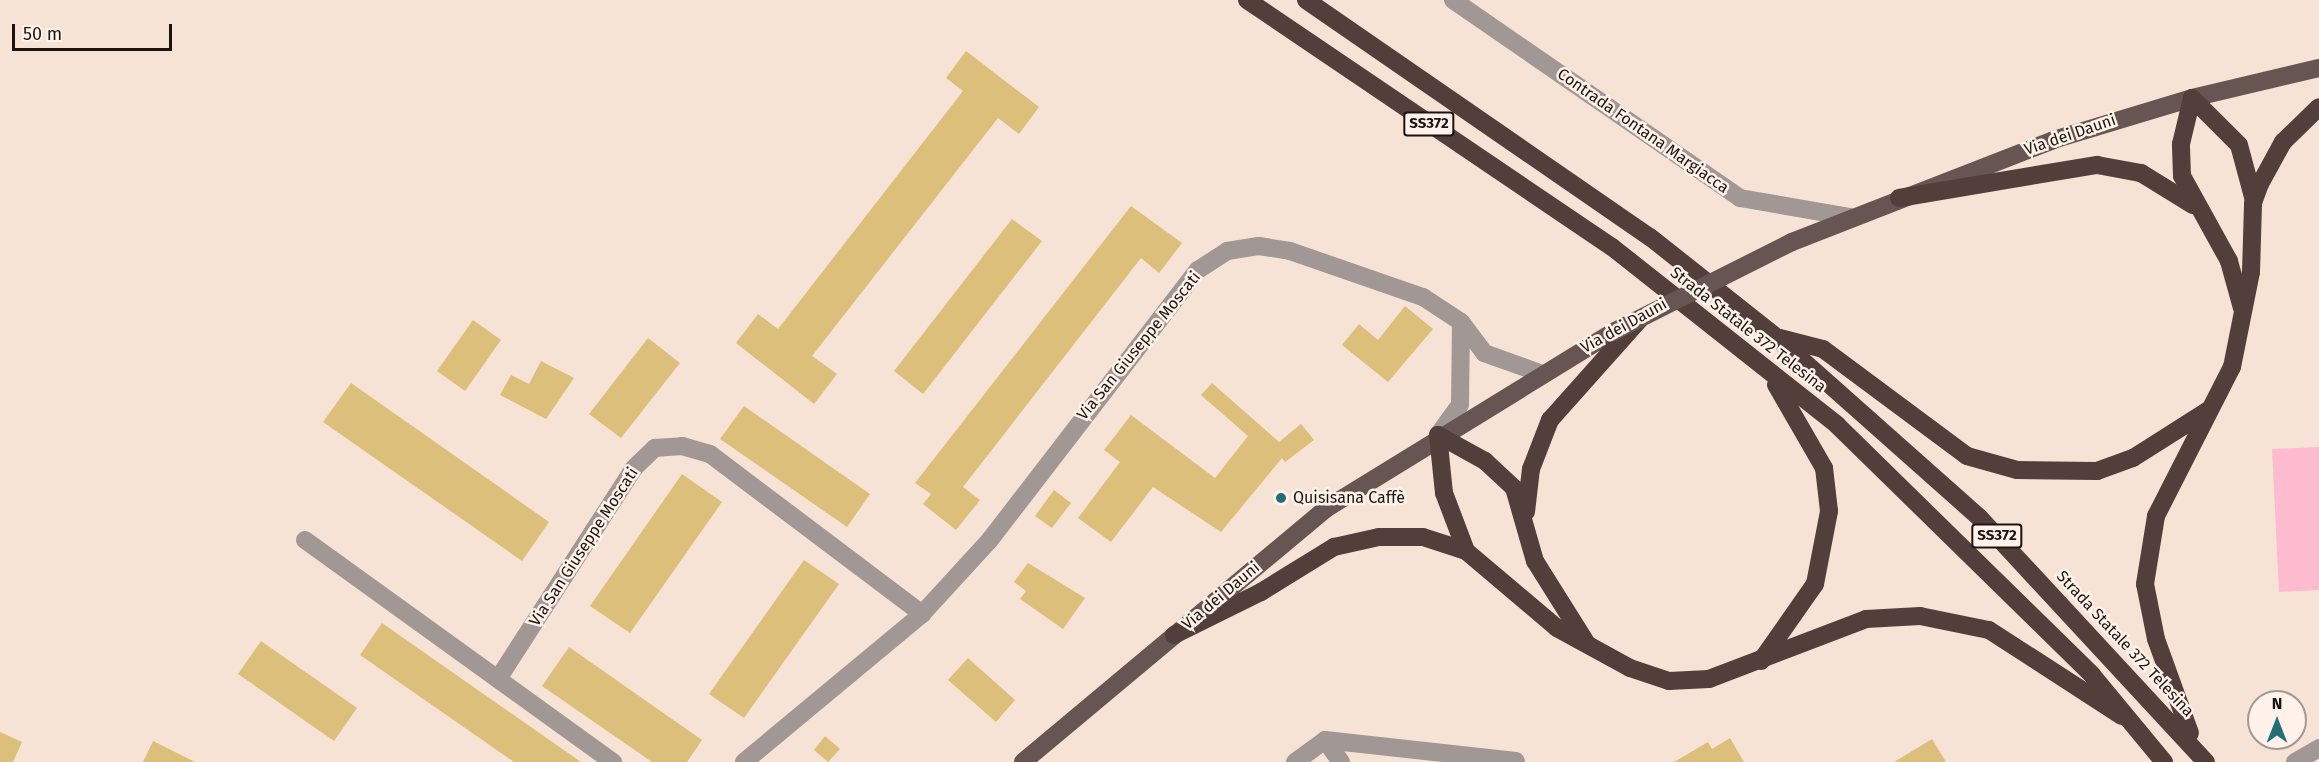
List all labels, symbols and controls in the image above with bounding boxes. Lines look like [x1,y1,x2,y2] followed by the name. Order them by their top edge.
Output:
[15,12,176,50] scale bar
[23,23,62,45] text: 50 m
[1554,64,1732,198] street label: Contrada Fontana Margiacca
[2022,110,2118,160] street label: Via dei Dauni
[1402,112,1456,136] road number: SS372
[1666,263,1830,397] street label: Strada Statale 372 Telesina
[1073,268,1205,424] street label: Via San Giuseppe Moscati
[1578,294,1670,358] street label: Via dei Dauni
[526,464,642,630] street label: Via San Giuseppe Moscati
[1293,488,1405,508] place label: Quisisana Caffè
[1274,491,1288,505] marker: Quisisana Caffè
[1970,524,2024,548] road number: SS372
[1178,558,1264,634] street label: Via dei Dauni
[2052,567,2198,721] street label: Strada Statale 372 Telesina
[2247,690,2307,750] north arrow
[2272,694,2282,713] text: N

